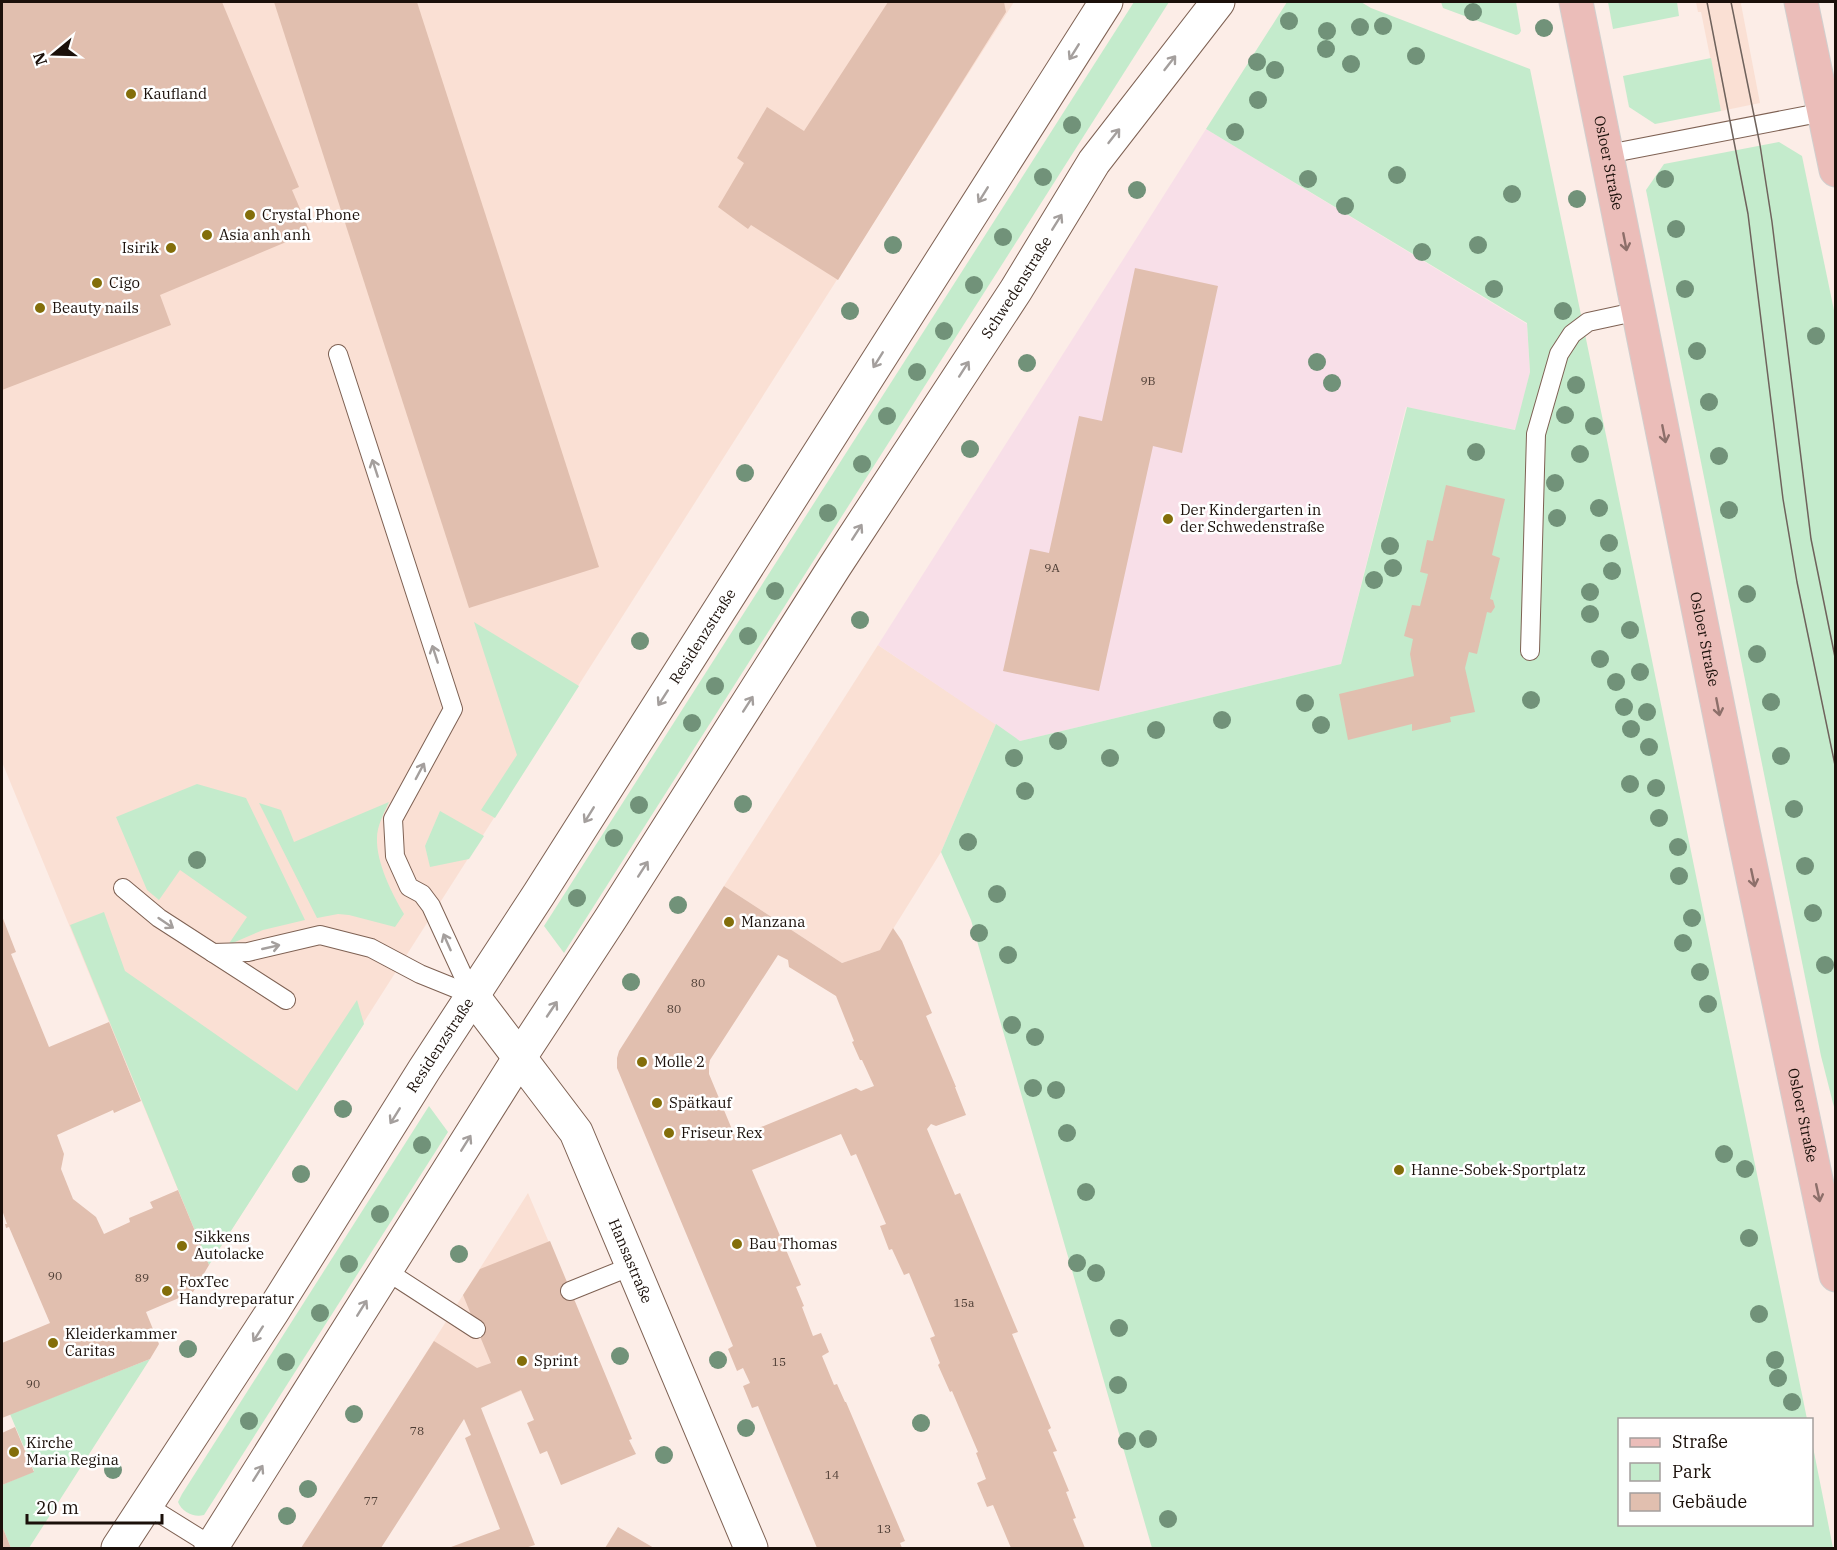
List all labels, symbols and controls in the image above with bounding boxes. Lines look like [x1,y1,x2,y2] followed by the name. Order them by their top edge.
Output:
[24,24,84,84] north arrow
[1067,43,1079,60] one-way arrow
[28,50,51,68] text: N
[1164,56,1177,72] one-way arrow
[143,84,207,103] place label: Kaufland
[124,87,138,101] marker: Kaufland
[1590,114,1628,212] street label: Osloer Straße
[1108,128,1121,144] one-way arrow
[976,187,989,204] one-way arrow
[262,205,360,224] place label: Crystal Phone
[243,208,257,222] marker: Crystal Phone
[1052,214,1064,231] one-way arrow
[219,225,311,244] place label: Asia anh anh
[200,228,214,242] marker: Asia anh anh
[977,233,1055,342] street label: Schwedenstraße
[1620,233,1632,252] one-way arrow
[122,238,159,257] place label: Isirik
[164,241,178,255] marker: Isirik
[109,273,140,292] place label: Cigo
[90,276,104,290] marker: Cigo
[52,298,139,317] place label: Beauty nails
[33,301,47,315] marker: Beauty nails
[872,351,884,368] one-way arrow
[958,361,970,378] one-way arrow
[1140,373,1156,388] house number: 9B
[1659,423,1670,443] one-way arrow
[369,459,380,478] one-way arrow
[1180,500,1325,536] place label: Der Kindergarten in der Schwedenstraße
[1161,512,1175,526] marker: Der Kindergarten in der Schwedenstraße
[851,524,864,541] one-way arrow
[1044,560,1060,575] house number: 9A
[665,585,740,687] street label: Residenzstraße
[1686,590,1724,688] street label: Osloer Straße
[429,645,440,664] one-way arrow
[657,689,669,706] one-way arrow
[742,696,754,713] one-way arrow
[1713,697,1724,716] one-way arrow
[414,763,426,780] one-way arrow
[582,806,594,823] one-way arrow
[637,861,649,878] one-way arrow
[1748,868,1759,888] one-way arrow
[741,912,805,931] place label: Manzana
[722,915,736,929] marker: Manzana
[158,916,175,929] one-way arrow
[441,933,453,951] one-way arrow
[260,941,280,952] one-way arrow
[691,975,705,990] house number: 80
[402,994,478,1096] street label: Residenzstraße
[546,1000,559,1017] one-way arrow
[667,1001,681,1016] house number: 80
[654,1052,705,1071] place label: Molle 2
[635,1055,649,1069] marker: Molle 2
[1784,1066,1822,1164] street label: Osloer Straße
[669,1093,733,1112] place label: Spätkauf
[650,1096,664,1110] marker: Spätkauf
[389,1107,401,1124] one-way arrow
[681,1123,762,1142] place label: Friseur Rex
[662,1126,676,1140] marker: Friseur Rex
[459,1134,472,1151] one-way arrow
[1411,1160,1586,1179] place label: Hanne-Sobek-Sportplatz
[1392,1163,1406,1177] marker: Hanne-Sobek-Sportplatz
[1813,1183,1825,1202] one-way arrow
[605,1216,657,1306] street label: Hansastraße
[194,1227,264,1263] place label: Sikkens Autolacke
[749,1234,837,1253] place label: Bau Thomas
[730,1237,744,1251] marker: Bau Thomas
[175,1239,189,1253] marker: Sikkens Autolacke
[48,1268,62,1283] house number: 90
[135,1270,149,1285] house number: 89
[179,1272,294,1308] place label: FoxTec Handyreparatur
[160,1284,174,1298] marker: FoxTec Handyreparatur
[954,1295,975,1310] house number: 15a
[355,1299,368,1316] one-way arrow
[65,1324,177,1360] place label: Kleiderkammer Caritas
[252,1325,264,1342] one-way arrow
[46,1336,60,1350] marker: Kleiderkammer Caritas
[534,1351,578,1370] place label: Sprint
[515,1354,529,1368] marker: Sprint
[772,1354,786,1369] house number: 15
[26,1376,40,1391] house number: 90
[1618,1418,1813,1526] legend
[410,1423,424,1438] house number: 78
[1672,1430,1728,1453] text: Straße
[26,1433,119,1469] place label: Kirche Maria Regina
[7,1445,21,1459] marker: Kirche Maria Regina
[1672,1460,1712,1483] text: Park
[253,1465,265,1482] one-way arrow
[825,1467,839,1482] house number: 14
[27,1487,162,1525] scale bar
[1672,1490,1747,1513] text: Gebäude
[364,1493,378,1508] house number: 77
[36,1496,79,1519] text: 20 m
[877,1521,891,1536] house number: 13

